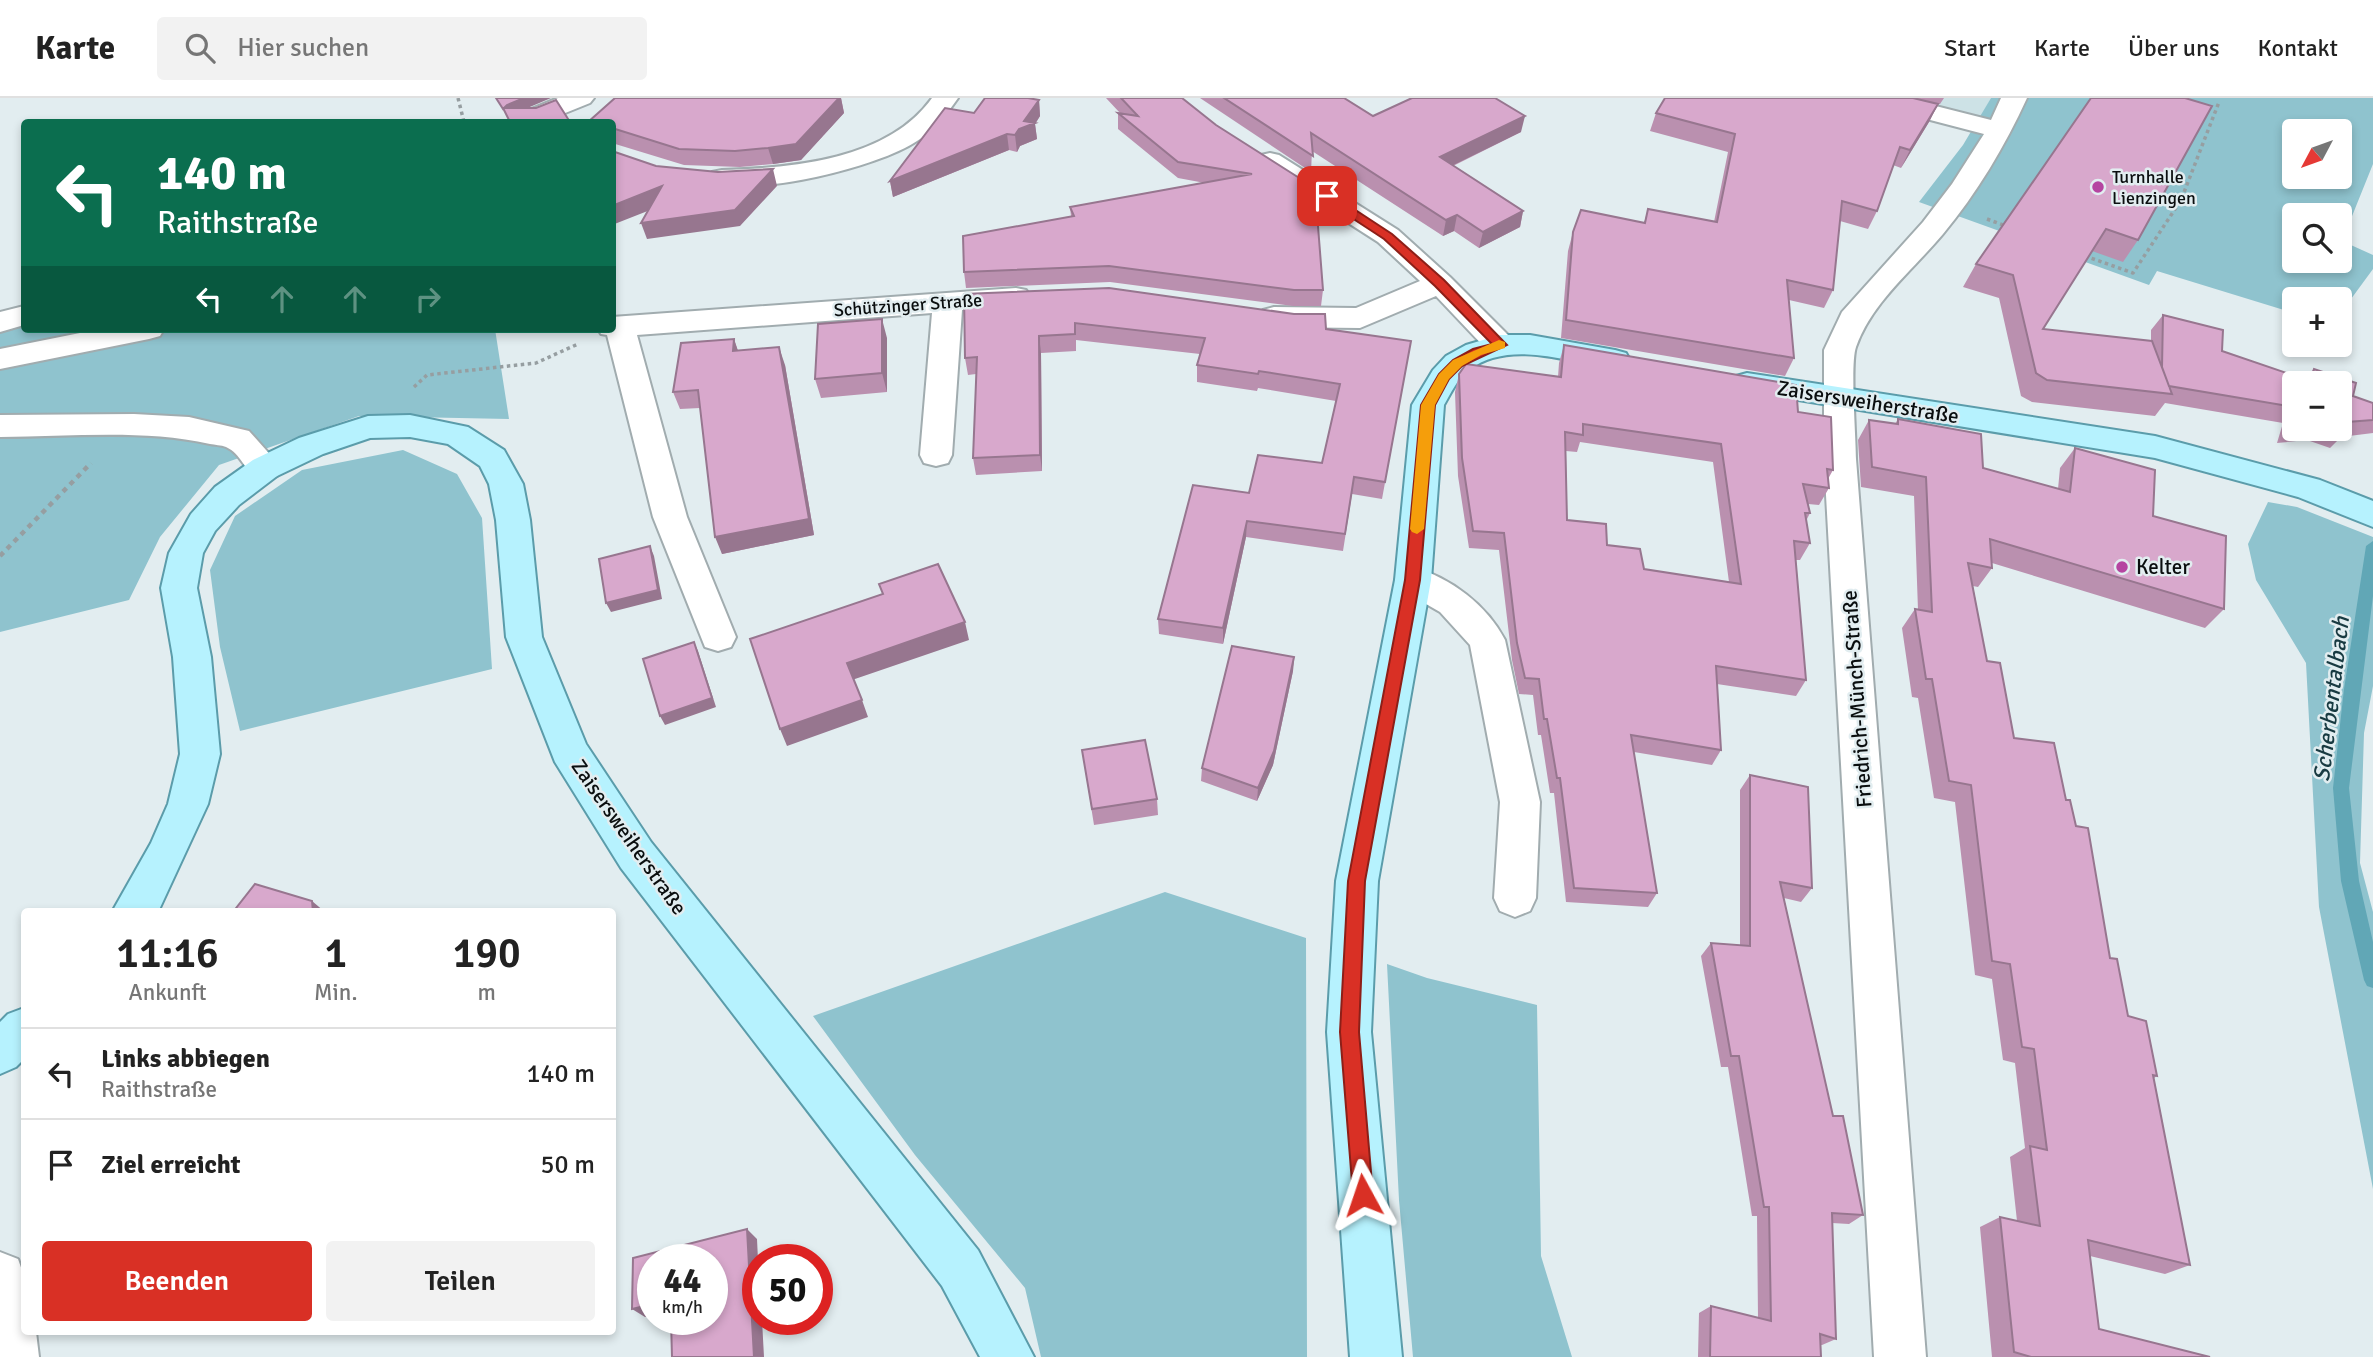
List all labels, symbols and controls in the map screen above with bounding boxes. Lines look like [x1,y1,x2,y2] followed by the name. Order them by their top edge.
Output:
[157,17,647,80] search box
[35,28,115,69] text: Karte
[181,29,219,67] icon: search
[237,32,369,64] text: Hier suchen
[1944,33,1996,63] text: Start
[2034,33,2090,63] text: Karte
[2128,33,2220,63] text: Über uns
[2258,33,2338,63] text: Kontakt
[2282,119,2352,189] north arrow
[2282,119,2352,441] map controls
[157,143,287,203] text: 140 m
[42,147,133,238] icon: left
[1297,166,1357,226] pin
[2112,166,2196,209] place label: Turnhalle Lienzingen
[1308,177,1346,215] icon: arrive
[2090,179,2106,195] marker: Turnhalle Lienzingen
[157,203,318,242] text: Raithstraße
[2282,203,2352,273] button: search
[190,280,228,318] icon: left
[263,280,301,318] icon: ahead
[336,280,374,318] icon: ahead
[409,280,447,318] icon: right
[2282,287,2352,357] button: +
[833,289,983,321] street label: Schützinger Straße
[2282,371,2352,441] button: −
[1775,375,1961,429] street label: Zaisersweiherstraße
[2136,554,2190,580] place label: Kelter
[2114,559,2130,575] marker: Kelter
[1836,589,1878,809] street label: Friedrich-Münch-Straße
[2307,614,2356,783] water label: Scherbentalbach
[566,754,692,920] street label: Zaisersweiherstraße
[116,928,219,979] text: 11:16
[324,928,347,979] text: 1
[453,928,521,979] text: 190
[129,978,206,1007] text: Ankunft
[314,978,357,1007] text: Min.
[478,978,496,1007] text: m
[101,1043,270,1075] text: Links abbiegen
[42,1055,80,1093] icon: left
[526,1058,595,1090] text: 140 m
[101,1075,217,1104] text: Raithstraße
[42,1146,80,1184] icon: arrive
[101,1149,241,1181] text: Ziel erreicht
[540,1149,595,1181] text: 50 m
[1326,1158,1400,1232] position arrow
[42,1241,312,1321] button: Beenden
[326,1241,595,1321] button: Teilen
[742,1244,833,1335] speed limit sign: 50
[664,1259,701,1302] text: 44
[662,1296,703,1318] text: km/h

